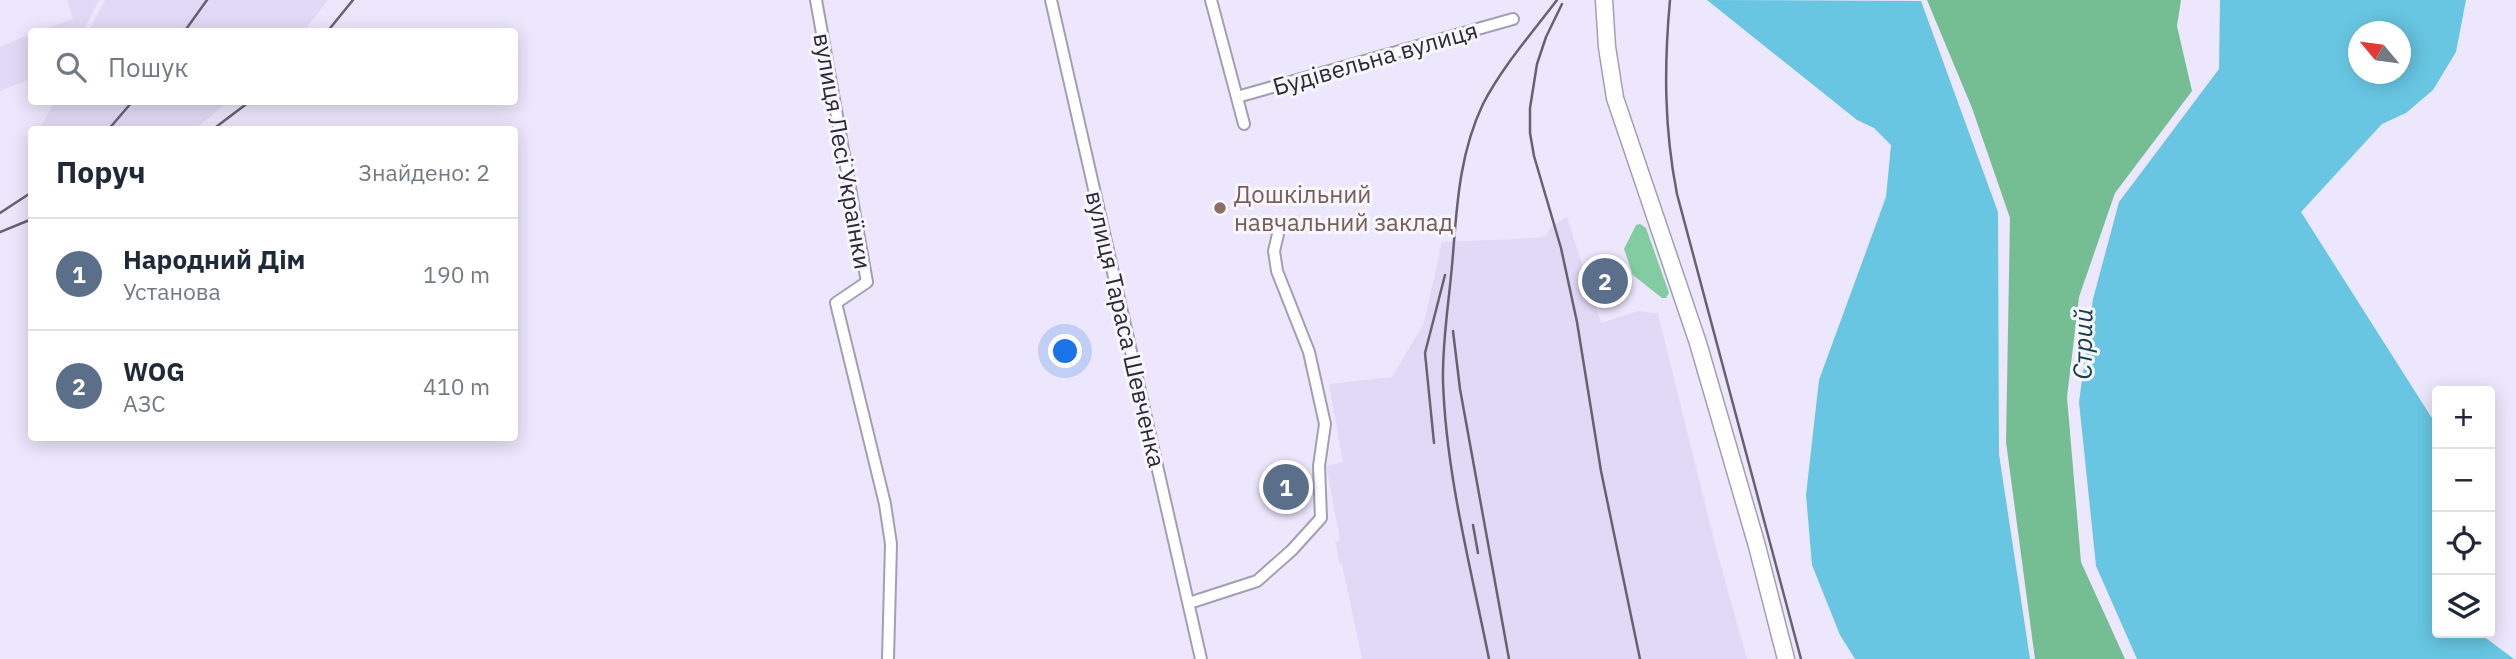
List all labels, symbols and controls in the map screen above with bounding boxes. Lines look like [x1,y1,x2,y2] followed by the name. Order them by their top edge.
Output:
[1269,13,1481,103] street label: Будівельна вулиця
[2348,21,2411,84] north arrow
[28,28,518,105] search box
[806,30,880,272] street label: вулиця Лесі Українки
[52,48,90,86] icon: search
[108,50,189,84] text: Пошук
[56,152,146,191] text: Поруч
[358,157,490,187] text: Знайдено: 2
[1234,178,1453,238] place label: Дошкільний навчальний заклад
[1079,188,1173,471] street label: вулиця Тараса Шевченка
[1212,200,1228,216] marker: Дошкільний навчальний заклад
[123,242,305,276] text: Народний Дім
[1582,255,1628,307] pin: 2
[72,259,86,289] text: 1
[423,259,490,289] text: 190 m
[123,276,221,306] text: Установа
[2064,308,2100,380] water label: Стрий
[1048,334,1082,368] your location
[123,354,185,388] text: WOG
[72,371,86,401] text: 2
[423,371,490,401] text: 410 m
[2432,386,2495,638] map controls
[2432,386,2495,449] button: +
[123,388,166,418] text: АЗС
[2432,449,2495,512] button: −
[1263,461,1309,513] pin: 1
[2432,512,2495,575] button: locate
[2432,575,2495,638] button: layers

